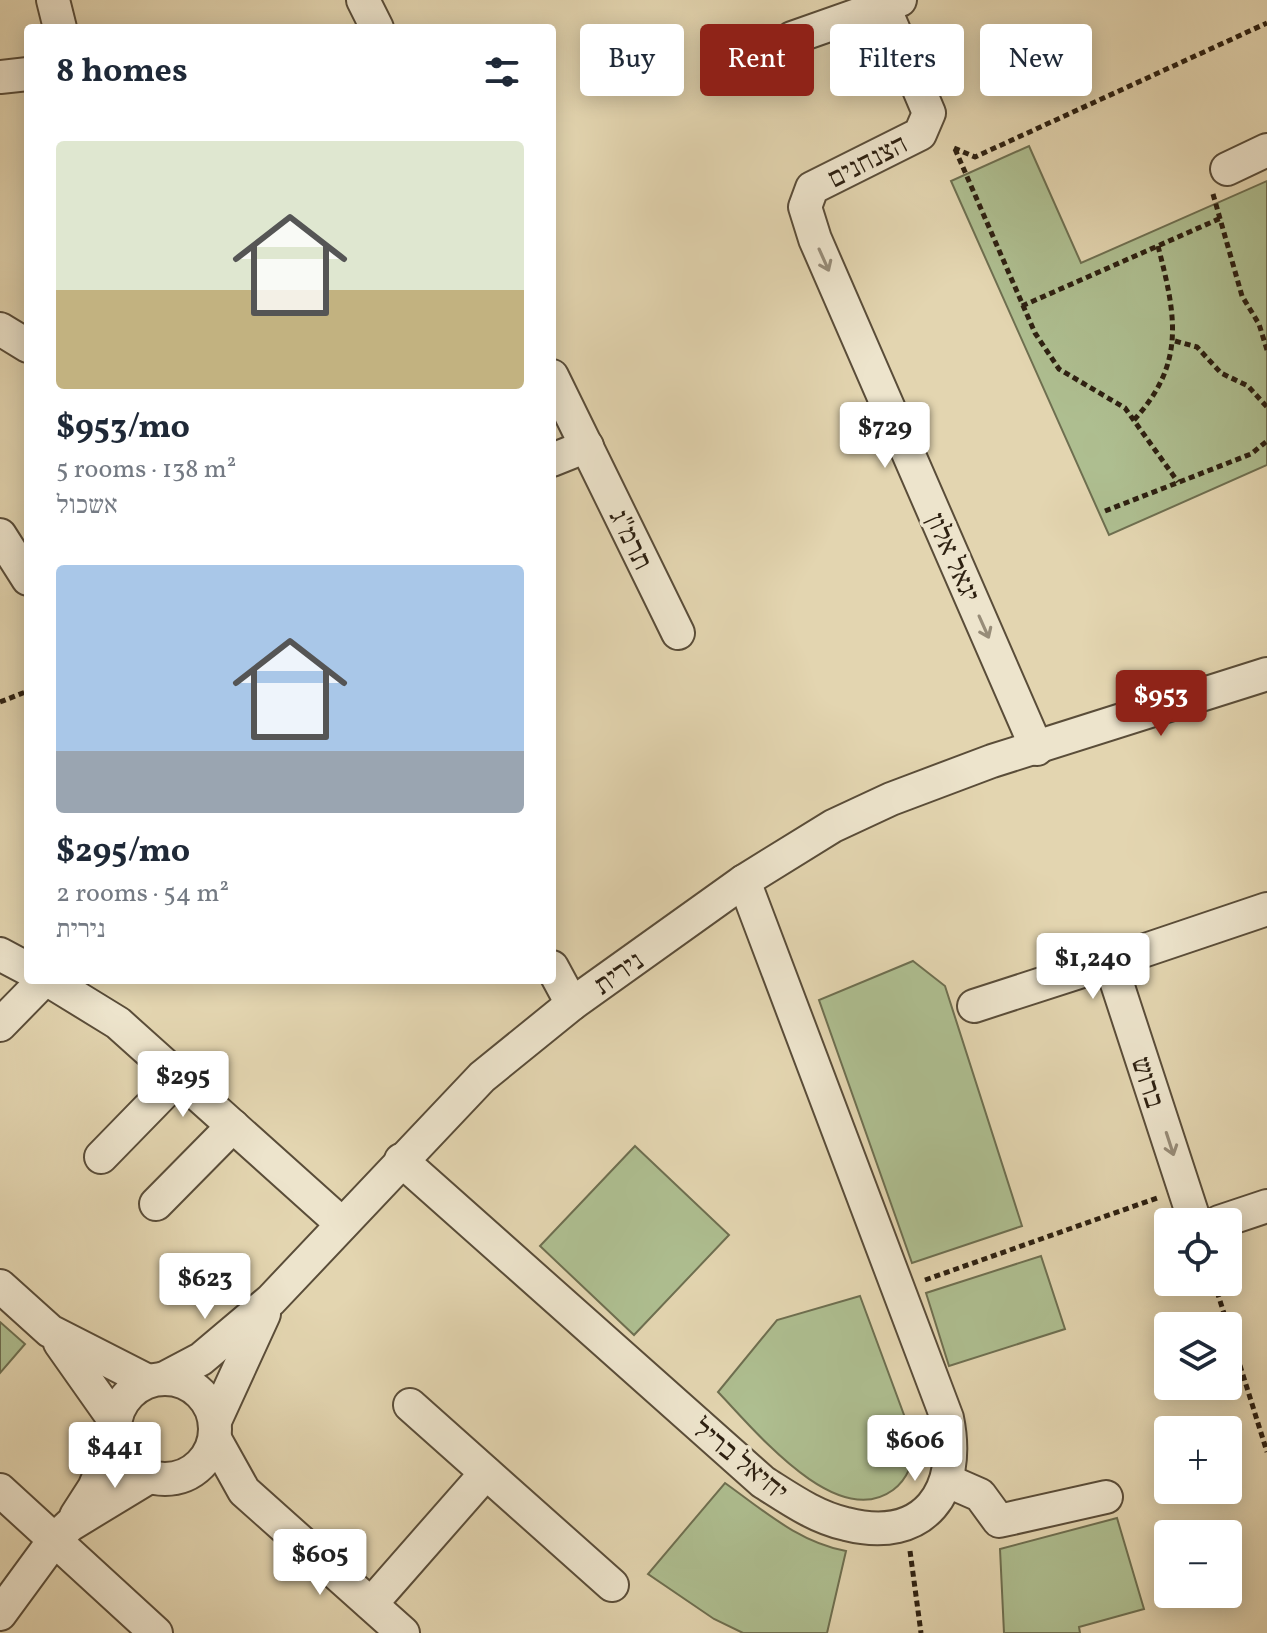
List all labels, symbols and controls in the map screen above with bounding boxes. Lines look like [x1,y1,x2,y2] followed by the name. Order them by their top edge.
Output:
[580,24,684,96] chip: Buy
[700,24,814,96] chip: Rent
[830,24,964,96] chip: Filters
[980,24,1092,96] chip: New
[56,49,188,96] text: 8 homes
[480,50,524,94] icon: filters
[821,126,915,199] street label: הצנחנים
[218,193,362,337] icon: home
[818,248,833,272] one-way arrow
[838,402,932,470] pin: $729
[56,405,190,452] text: $953/mo
[858,410,912,446] text: $729
[56,452,236,488] text: 5 rooms · 138 m²
[56,488,118,524] text: אשכול
[598,503,661,577] street label: תרמ"ג
[915,507,989,609] street label: יגאל אלון
[978,614,993,639] one-way arrow
[218,617,362,761] icon: home
[1114,670,1208,738] pin: $953
[1134,678,1188,714] text: $953
[56,829,190,876] text: $295/mo
[56,876,229,912] text: 2 rooms · 54 m²
[56,912,105,948] text: נירית
[1028,933,1158,1001] pin: $1,240
[1055,941,1131,977] text: $1,240
[586,943,652,1005] street label: נירית
[136,1051,230,1119] pin: $295
[1120,1052,1173,1113] street label: ברוש
[156,1059,210,1095] text: $295
[1163,1132,1178,1157] one-way arrow
[1154,1208,1242,1608] map controls
[1154,1208,1242,1296] button: locate
[158,1253,252,1321] pin: $623
[177,1261,233,1297] text: $623
[1154,1312,1242,1400] button: layers
[683,1410,796,1512] street label: יחיאל בריל
[868,1415,962,1483] pin: $606
[1154,1416,1242,1504] button: +
[68,1422,162,1490] pin: $441
[885,1423,945,1459] text: $606
[87,1430,143,1466] text: $441
[1154,1520,1242,1608] button: −
[273,1529,367,1597] pin: $605
[291,1537,349,1573] text: $605

